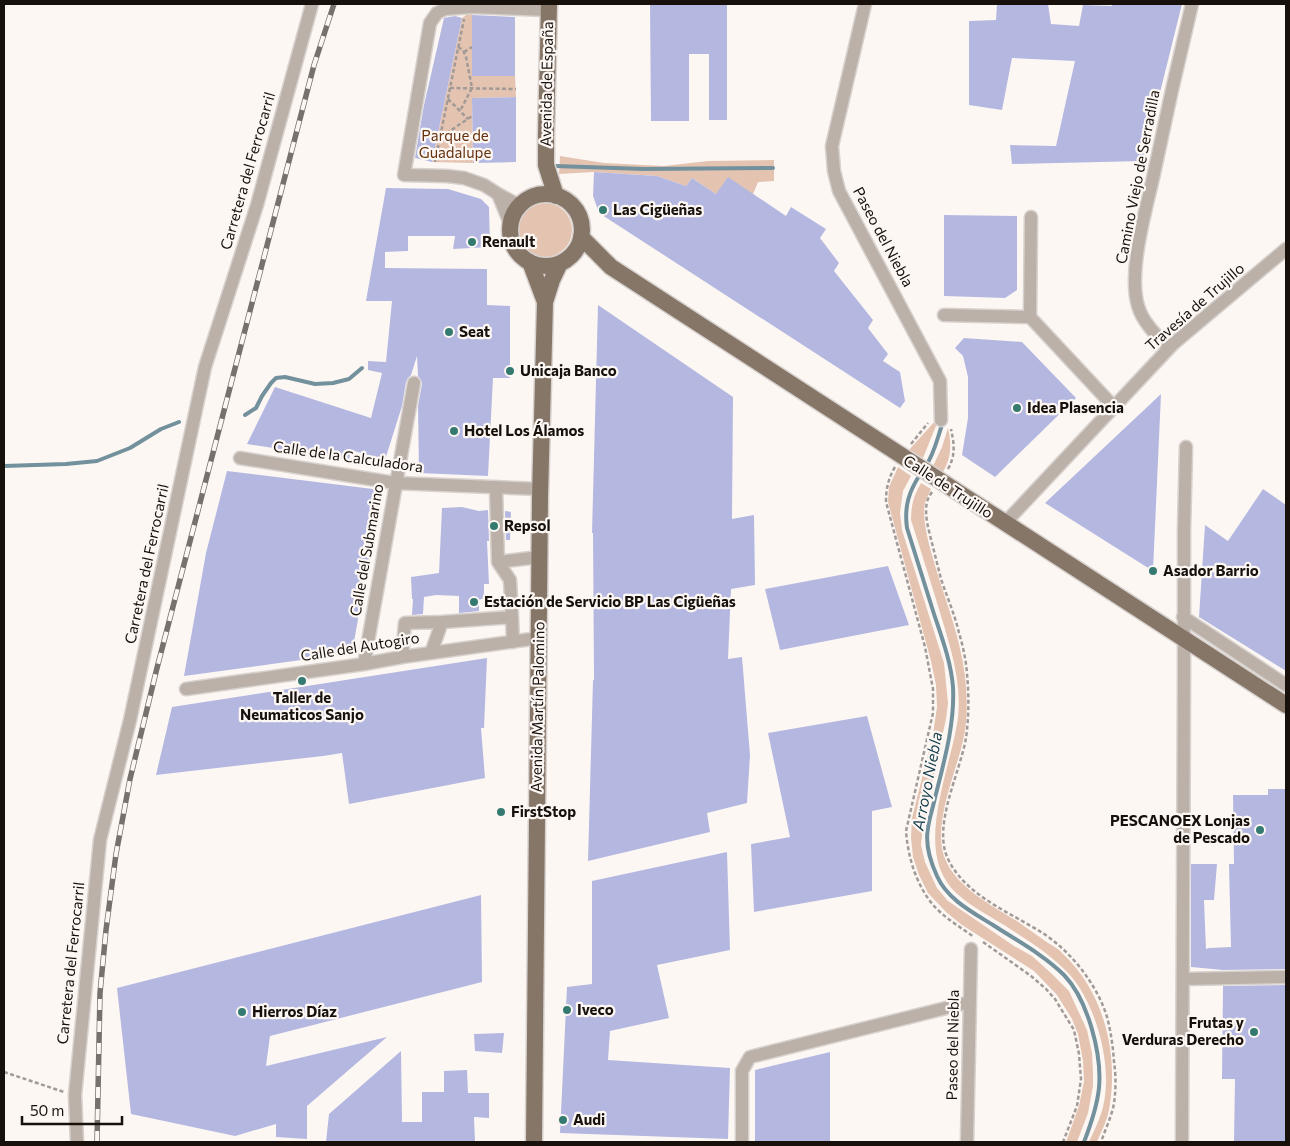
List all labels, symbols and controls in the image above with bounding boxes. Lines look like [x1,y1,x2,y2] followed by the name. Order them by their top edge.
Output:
[536,21,556,147] street label: Avenida de España
[1111,88,1163,265] street label: Camino Viejo de Serradilla
[216,90,278,252] street label: Carretera del Ferrocarril
[419,126,491,161] park label: Parque de Guadalupe
[850,183,918,290] street label: Paseo del Niebla
[613,200,702,218] place label: Las Cigüeñas
[597,204,609,216] marker: Las Cigüeñas
[482,232,535,250] place label: Renault
[466,236,478,248] marker: Renault
[1141,258,1247,354] street label: Travesía de Trujillo
[459,322,490,340] place label: Seat
[443,326,455,338] marker: Seat
[520,361,617,379] place label: Unicaja Banco
[504,365,516,377] marker: Unicaja Banco
[1027,398,1124,416] place label: Idea Plasencia
[1011,402,1023,414] marker: Idea Plasencia
[464,421,584,439] place label: Hotel Los Álamos
[448,425,460,437] marker: Hotel Los Álamos
[272,437,424,475] street label: Calle de la Calculadora
[900,451,997,522] street label: Calle de Trujillo
[120,482,172,645] street label: Carretera del Ferrocarril
[346,482,387,617] street label: Calle del Submarino
[504,516,551,534] place label: Repsol
[488,520,500,532] marker: Repsol
[1163,561,1259,579] place label: Asador Barrio
[1147,565,1159,577] marker: Asador Barrio
[484,592,736,610] place label: Estación de Servicio BP Las Cigüeñas
[468,596,480,608] marker: Estación de Servicio BP Las Cigüeñas
[527,621,547,793] street label: Avenida Martín Palomino
[299,628,421,664] street label: Calle del Autogiro
[296,675,308,687] marker: Taller de Neumaticos Sanjo
[240,688,364,723] place label: Taller de Neumaticos Sanjo
[907,730,945,833] water label: Arroyo Niebla
[511,802,576,820] place label: FirstStop
[495,806,507,818] marker: FirstStop
[1110,811,1250,846] place label: PESCANOEX Lonjas de Pescado
[1254,824,1266,836] marker: PESCANOEX Lonjas de Pescado
[53,881,87,1045] street label: Carretera del Ferrocarril
[942,989,962,1100] street label: Paseo del Niebla
[577,1000,614,1018] place label: Iveco
[252,1002,337,1020] place label: Hierros Díaz
[561,1004,573,1016] marker: Iveco
[236,1006,248,1018] marker: Hierros Díaz
[1122,1013,1245,1048] place label: Frutas y Verduras Derecho
[1248,1026,1260,1038] marker: Frutas y Verduras Derecho
[22,1094,122,1126] scale bar
[30,1101,64,1119] text: 50 m
[573,1110,605,1128] place label: Audi
[557,1114,569,1126] marker: Audi

